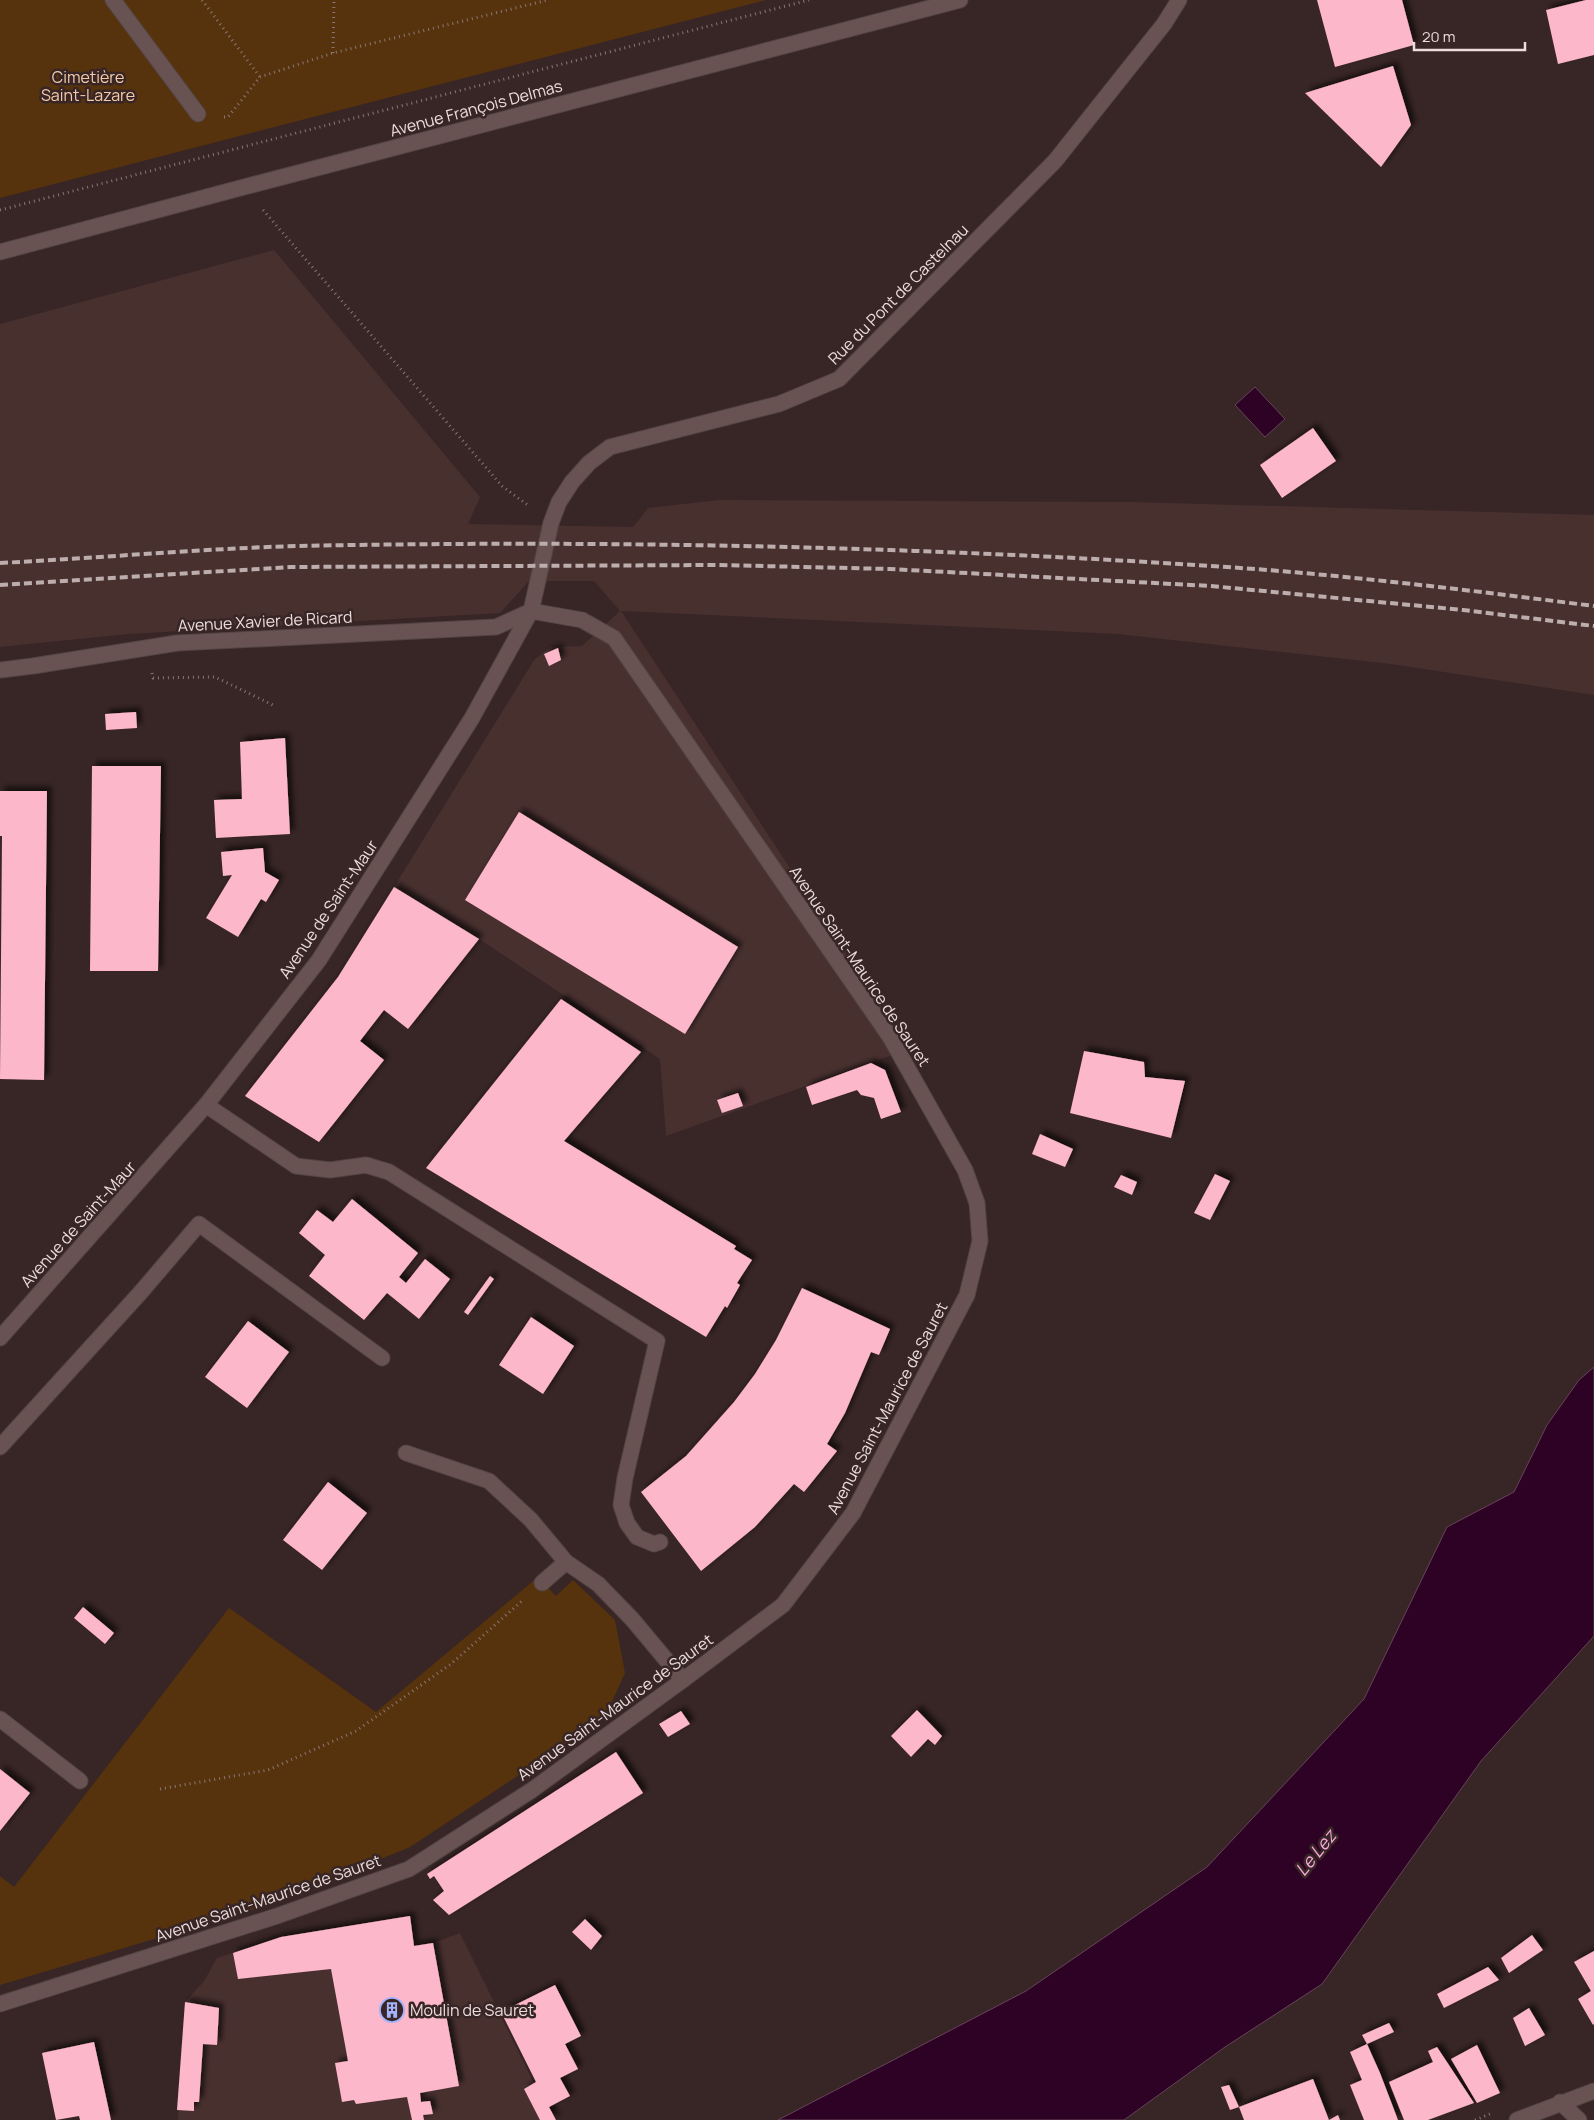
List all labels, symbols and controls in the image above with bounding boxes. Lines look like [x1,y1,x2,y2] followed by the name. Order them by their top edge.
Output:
[1414,20,1525,52] scale bar
[1422,26,1455,47] text: 20 m
[41,66,135,106] park label: Cimetière Saint-Lazare
[387,74,565,142] street label: Avenue François Delmas
[823,219,973,369] street label: Rue du Pont de Castelnau
[177,605,353,637] street label: Avenue Xavier de Ricard
[273,835,383,983] street label: Avenue de Saint-Maur
[785,861,935,1071] street label: Avenue Saint-Maurice de Sauret
[15,1156,141,1292] street label: Avenue de Saint-Maur
[822,1298,952,1518] street label: Avenue Saint-Maurice de Sauret
[513,1628,717,1786] street label: Avenue Saint-Maurice de Sauret
[1289,1822,1343,1880] water label: Le Lez
[152,1849,384,1947] street label: Avenue Saint-Maurice de Sauret
[379,1997,405,2023] building icon: Moulin de Sauret
[410,1999,534,2021] place label: Moulin de Sauret

